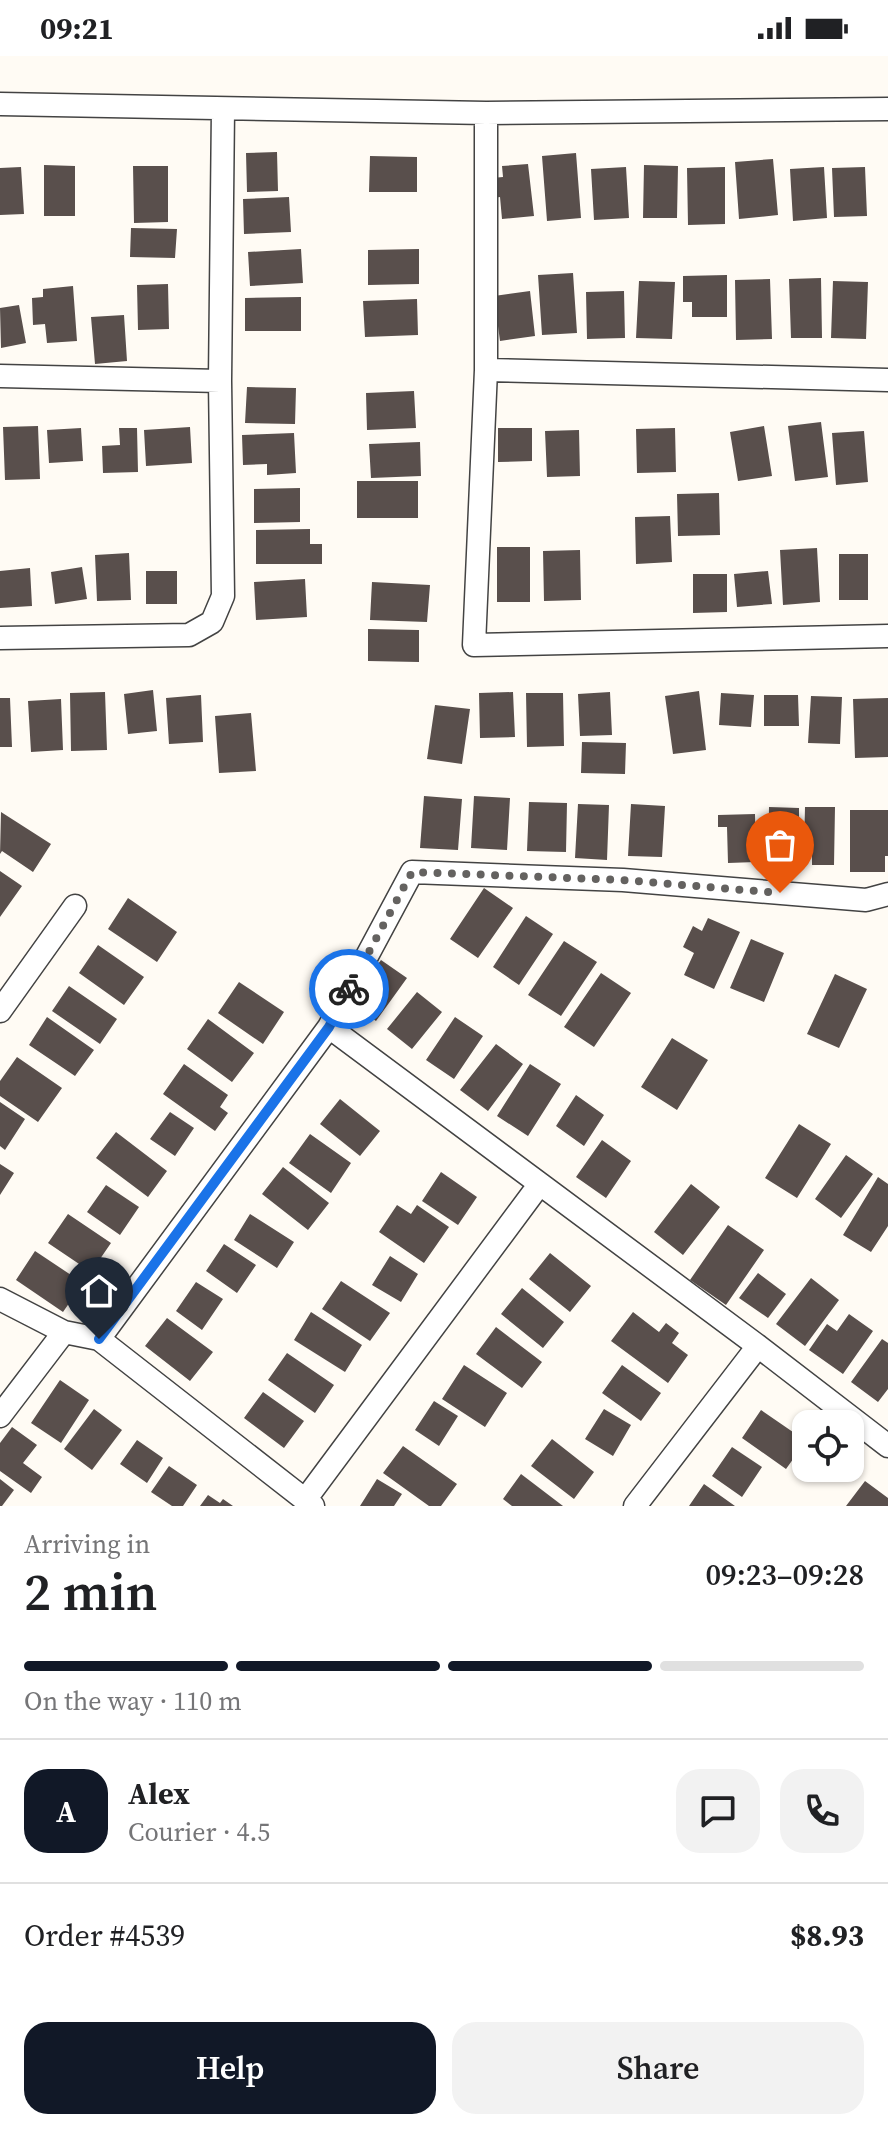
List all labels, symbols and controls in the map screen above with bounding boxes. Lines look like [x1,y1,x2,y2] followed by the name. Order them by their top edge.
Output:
[40,8,114,49] text: 09:21
[746,811,814,893] pin
[758,823,802,867] icon: bag
[309,949,389,1029] courier
[327,967,371,1011] icon: bike
[65,1257,133,1339] pin
[77,1269,121,1313] icon: home
[792,1410,864,1482] map controls
[792,1410,864,1482] button: locate
[24,1526,150,1562] text: Arriving in
[705,1554,864,1595] text: 09:23–09:28
[24,1556,157,1627] text: 2 min
[24,1683,242,1719] text: On the way · 110 m
[676,1769,760,1853] button: chat
[780,1769,864,1853] button: phone
[128,1773,190,1814] text: Alex
[56,1791,76,1832] text: A
[128,1814,270,1850] text: Courier · 4.5
[24,1915,185,1956] text: Order #4539
[790,1915,864,1956] text: $8.93
[24,2022,436,2114] button: Help
[452,2022,864,2114] button: Share

